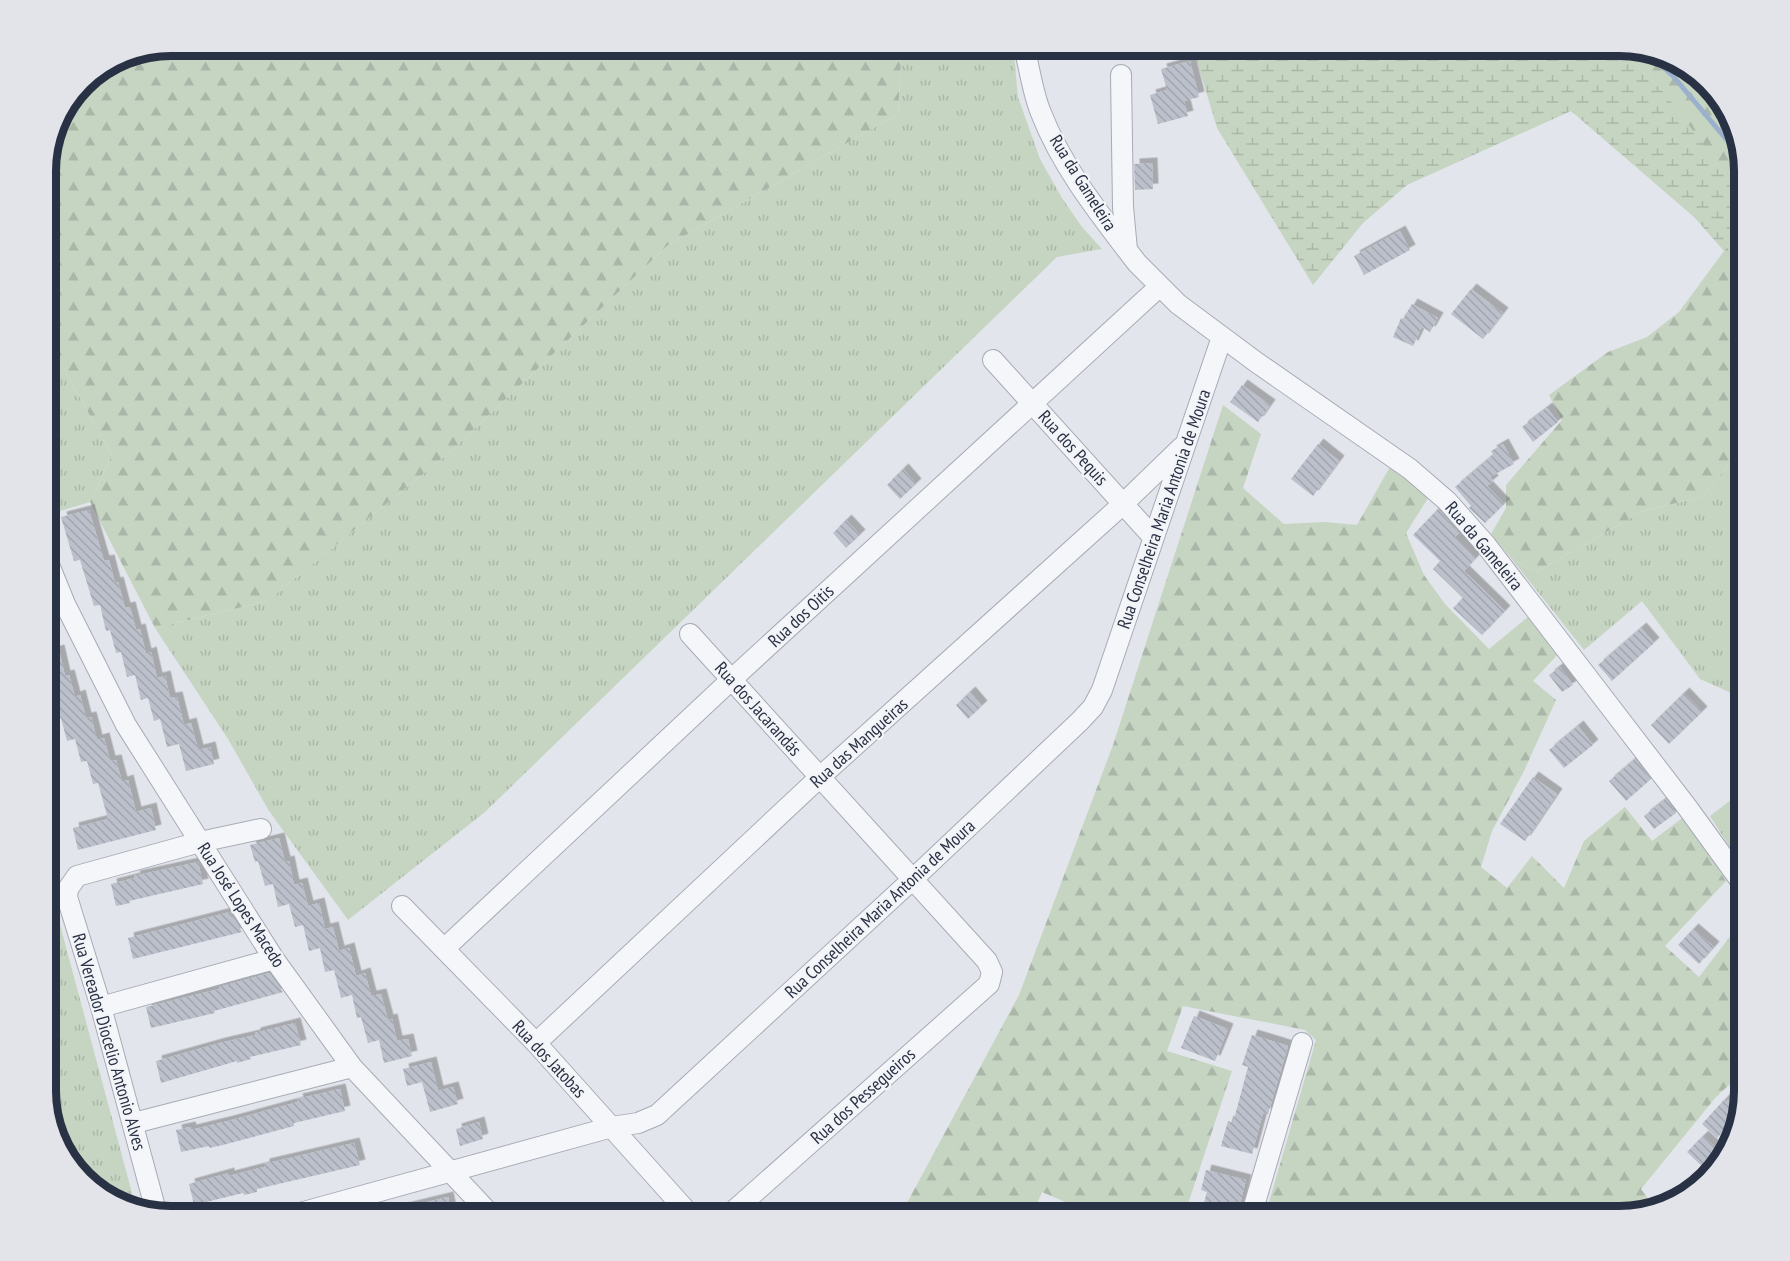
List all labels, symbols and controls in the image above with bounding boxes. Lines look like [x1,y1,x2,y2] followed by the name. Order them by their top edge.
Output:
[1045,130,1122,235] street label: Rua da Gameleira
[1112,386,1215,632] street label: Rua Conselheira Maria Antonia de Moura
[1034,405,1113,490] street label: Rua dos Pequis
[1440,496,1528,595] street label: Rua da Gameleira
[763,579,838,652] street label: Rua dos Oitis
[710,657,807,761] street label: Rua dos Jacarandás
[805,693,912,793] street label: Rua das Mangueiras
[780,814,980,1003] street label: Rua Conselheira Maria Antonia de Moura
[192,838,290,972] street label: Rua José Lopes Macedo
[67,931,152,1153] street label: Rua Vereador Diocelio Antonio Alves
[507,1015,591,1102] street label: Rua dos Jatobas
[805,1043,920,1149] street label: Rua dos Pessegueiros

